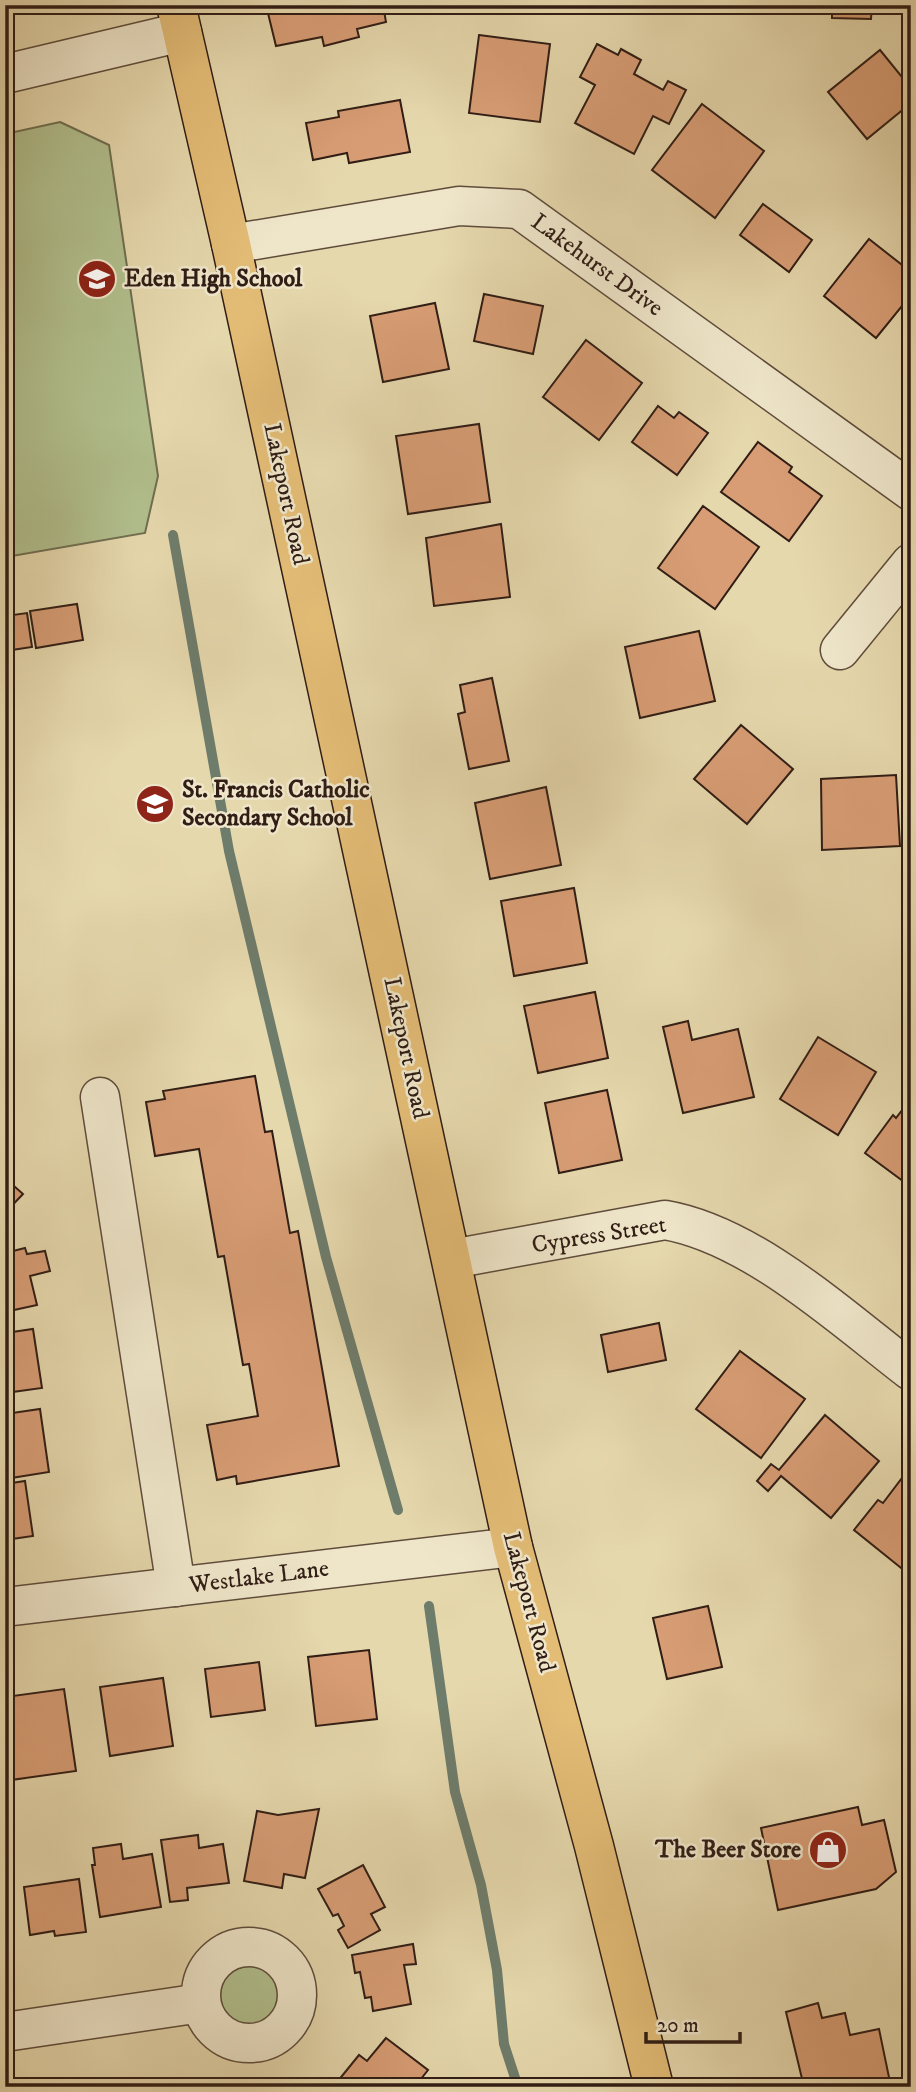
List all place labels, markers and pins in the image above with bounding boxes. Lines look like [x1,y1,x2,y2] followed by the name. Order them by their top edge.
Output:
[76,258,118,300] school or university icon: Eden High School
[124,264,303,294] place label: Eden High School
[182,775,370,833] place label: St. Francis Catholic Secondary School
[134,783,176,825] school or university icon: St. Francis Catholic Secondary School
[807,1829,849,1871] shop icon: The Beer Store
[654,1835,801,1865] place label: The Beer Store

